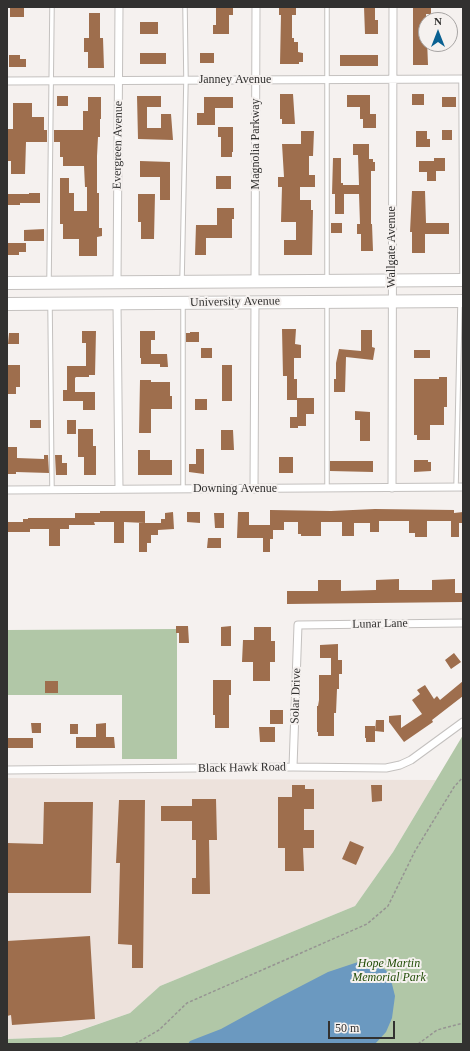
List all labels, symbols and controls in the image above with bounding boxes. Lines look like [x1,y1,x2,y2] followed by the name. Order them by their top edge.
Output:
[418,12,458,52] north arrow
[434,15,442,27] text: N
[199,73,271,87] street label: Janney Avenue
[249,99,263,189] street label: Magnolia Parkway
[110,101,126,189] street label: Evergreen Avenue
[385,206,399,288] street label: Wallgate Avenue
[190,294,280,310] street label: University Avenue
[193,482,277,496] street label: Downing Avenue
[352,616,408,632] street label: Lunar Lane
[288,668,304,724] street label: Solar Drive
[198,760,286,776] street label: Black Hawk Road
[352,957,426,985] park label: Hope Martin Memorial Park
[330,1013,397,1039] scale bar
[335,1021,359,1035] text: 50 m

